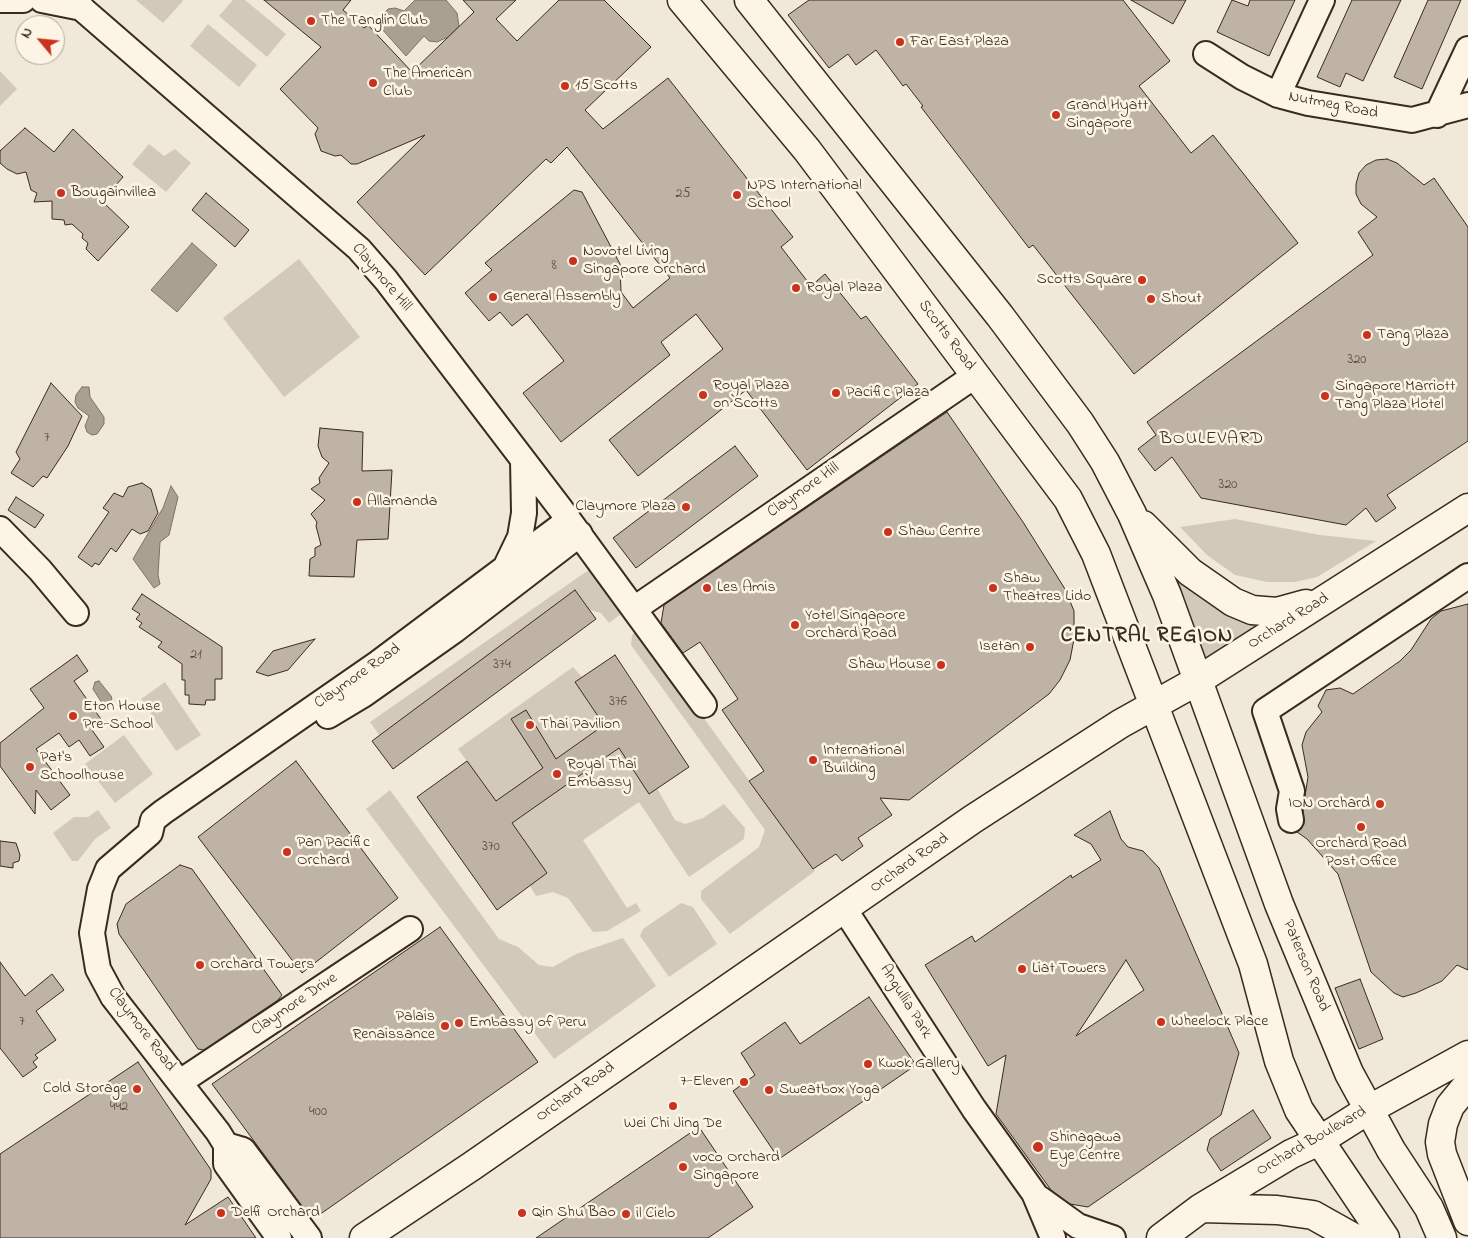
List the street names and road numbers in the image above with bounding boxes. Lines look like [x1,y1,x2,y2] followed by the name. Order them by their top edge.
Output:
[1287,88,1379,124] street label: Nutmeg Road
[347,240,415,316] street label: Claymore Hill
[913,297,979,375] street label: Scotts Road
[764,459,844,523] street label: Claymore Hill
[1245,590,1333,654] street label: Orchard Road
[311,640,405,714] street label: Claymore Road
[867,830,953,898] street label: Orchard Road
[1277,917,1333,1015] street label: Paterson Road
[875,961,935,1043] street label: Angullia Park
[248,969,342,1041] street label: Claymore Drive
[103,984,179,1076] street label: Claymore Road
[533,1059,619,1127] street label: Orchard Road
[1254,1103,1370,1181] street label: Orchard Boulevard

